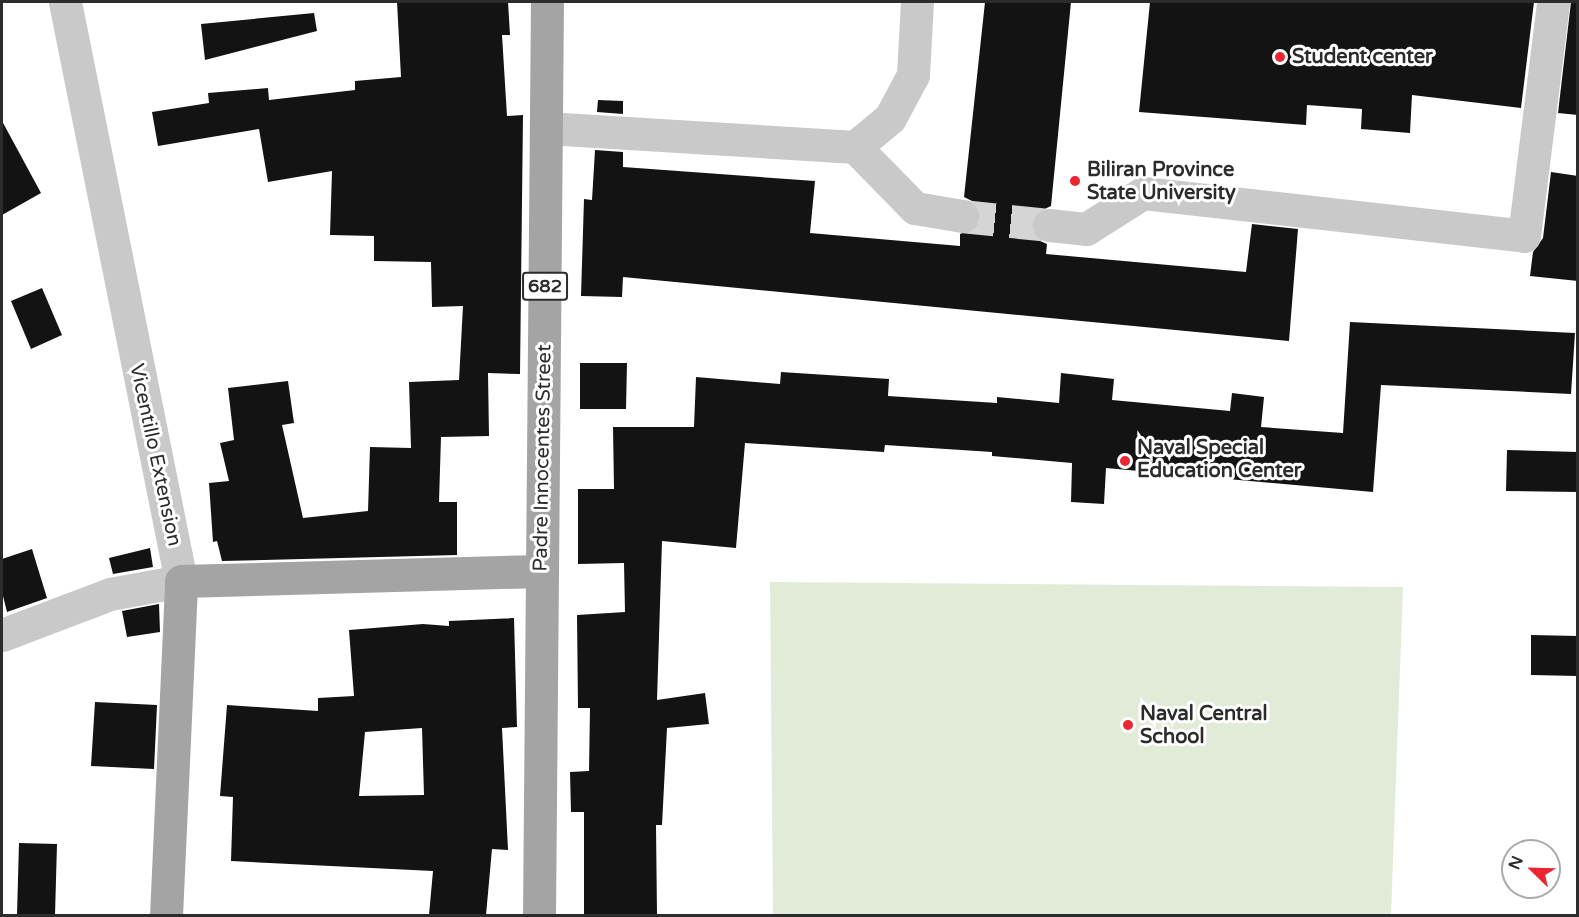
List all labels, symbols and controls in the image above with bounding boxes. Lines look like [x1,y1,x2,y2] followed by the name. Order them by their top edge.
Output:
[1292,45,1433,69] place label: Student center
[1273,50,1287,64] marker: Student center
[1087,158,1236,205] place label: Biliran Province State University
[1068,174,1082,188] marker: Biliran Province State University
[521,271,569,301] road number: 682
[529,344,557,572] street label: Padre Innocentes Street
[124,362,186,548] street label: Vicentillo Extension
[1137,437,1301,484] place label: Naval Special Education Center
[1118,454,1132,468] marker: Naval Special Education Center
[1140,702,1267,749] place label: Naval Central School
[1121,718,1135,732] marker: Naval Central School
[1501,839,1561,899] north arrow
[1505,853,1528,873] text: N

